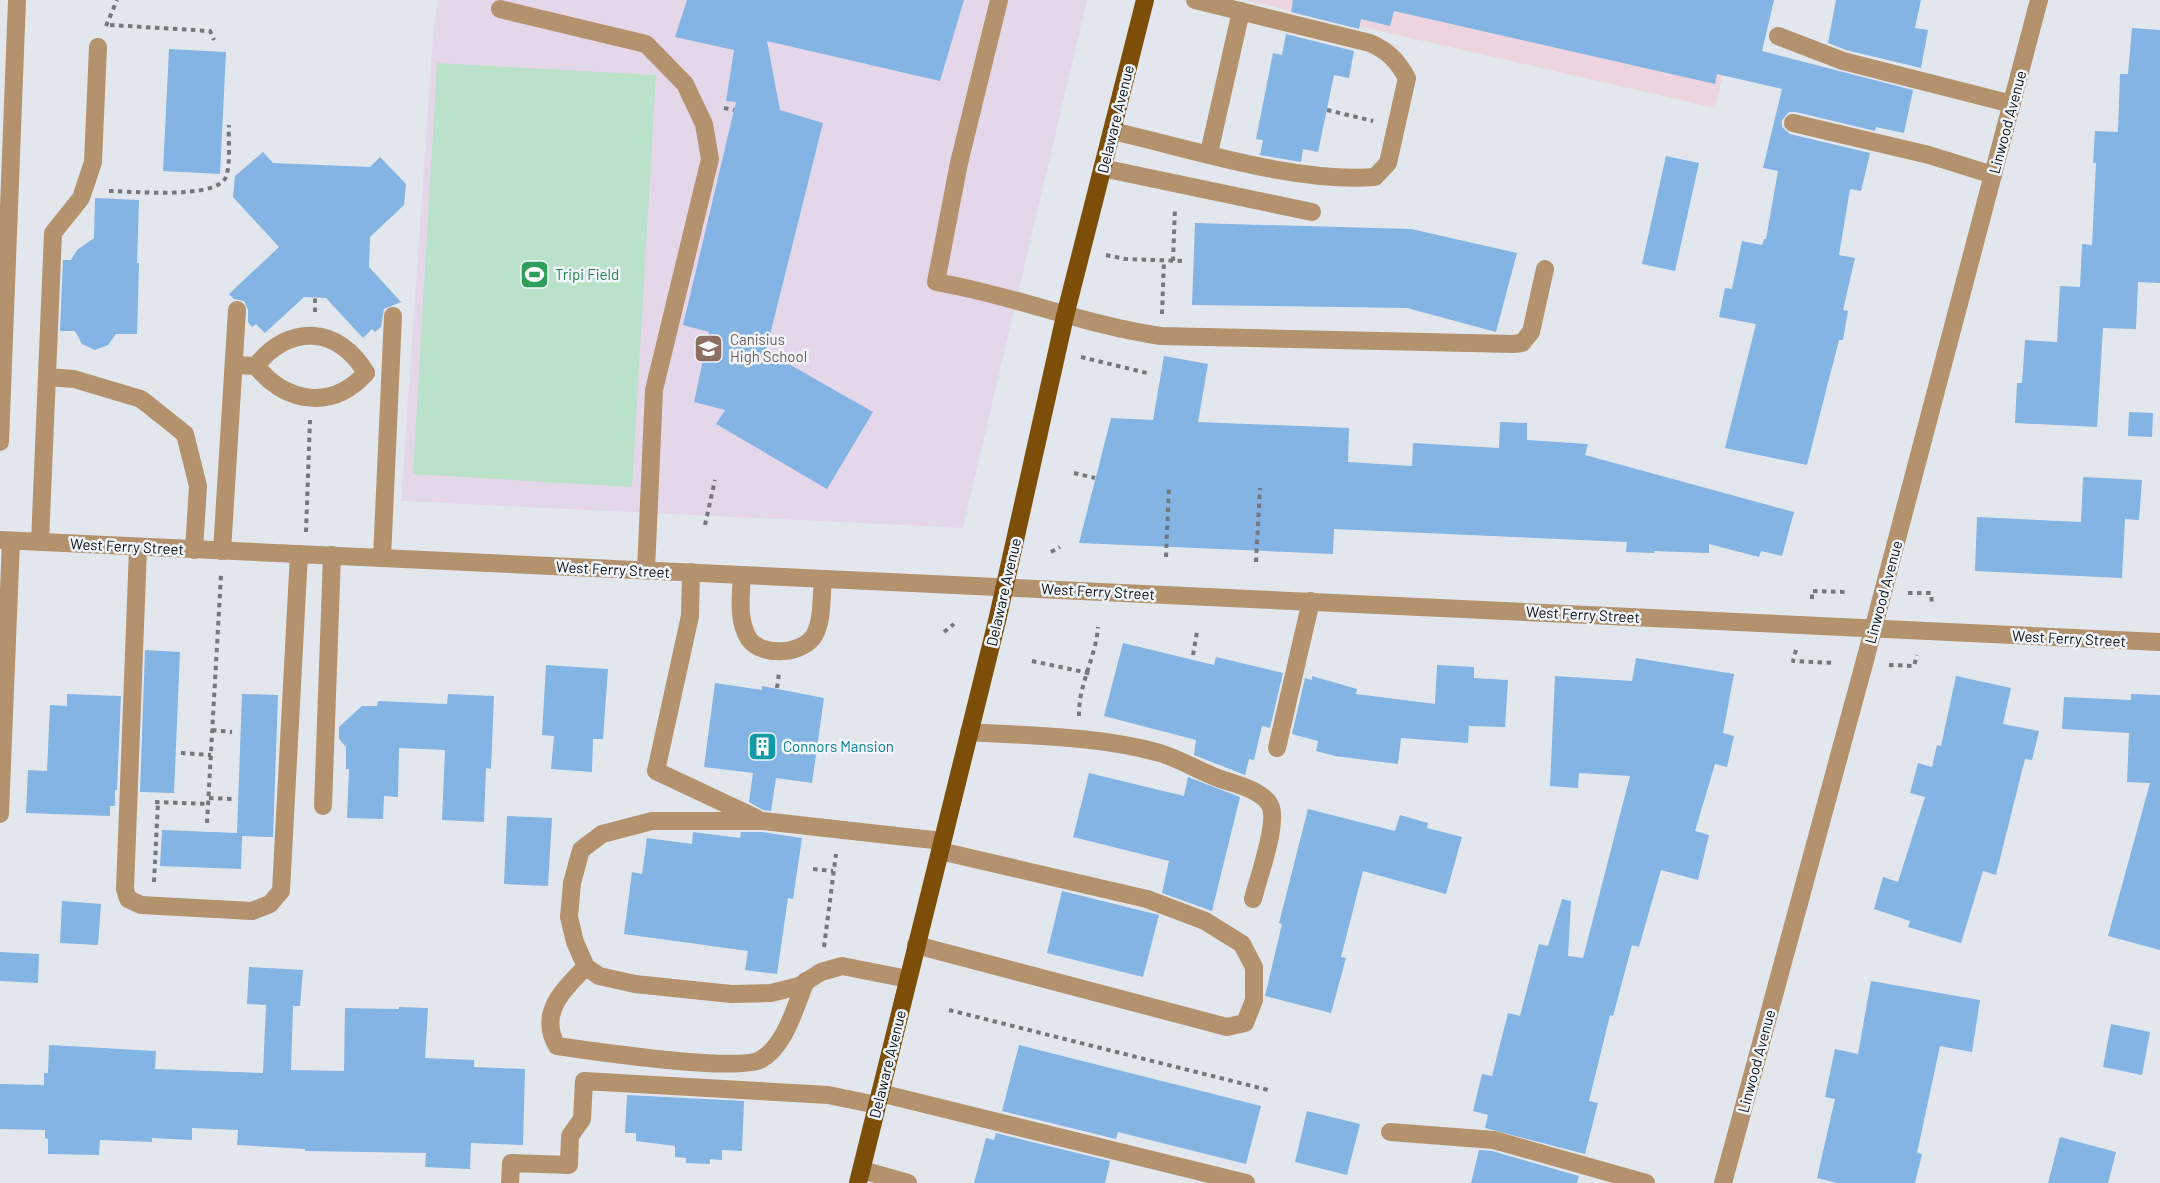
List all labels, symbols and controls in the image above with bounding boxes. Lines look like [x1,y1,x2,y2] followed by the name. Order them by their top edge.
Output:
[1093,63,1137,175] street label: Delaware Avenue
[1985,68,2029,176] street label: Linwood Avenue
[518,258,550,290] sports icon: Tripi Field
[555,265,619,283] place label: Tripi Field
[730,330,807,365] place label: Canisius High School
[693,332,725,364] school or university icon: Canisius High School
[70,534,184,558] street label: West Ferry Street
[982,536,1024,648] street label: Delaware Avenue
[1861,538,1905,646] street label: Linwood Avenue
[556,557,670,581] street label: West Ferry Street
[1041,579,1155,603] street label: West Ferry Street
[1526,602,1640,626] street label: West Ferry Street
[2012,626,2126,650] street label: West Ferry Street
[746,730,778,762] building icon: Connors Mansion
[783,737,894,755] place label: Connors Mansion
[1734,1007,1778,1115] street label: Linwood Avenue
[865,1008,909,1120] street label: Delaware Avenue

